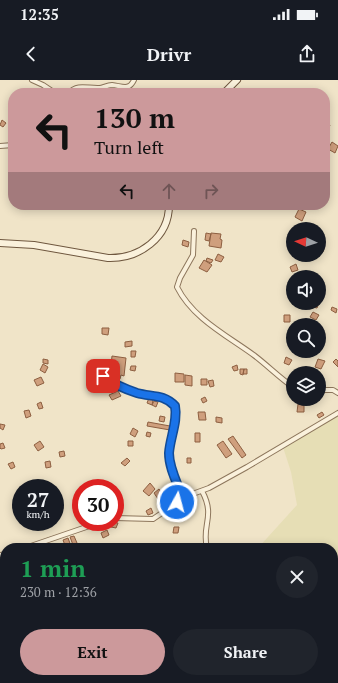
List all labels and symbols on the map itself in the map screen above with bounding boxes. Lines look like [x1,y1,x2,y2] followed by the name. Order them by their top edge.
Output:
[286,222,326,262] north arrow
[86,359,120,393] pin
[72,479,124,531] speed limit sign: 30
[156,481,198,523] position arrow

